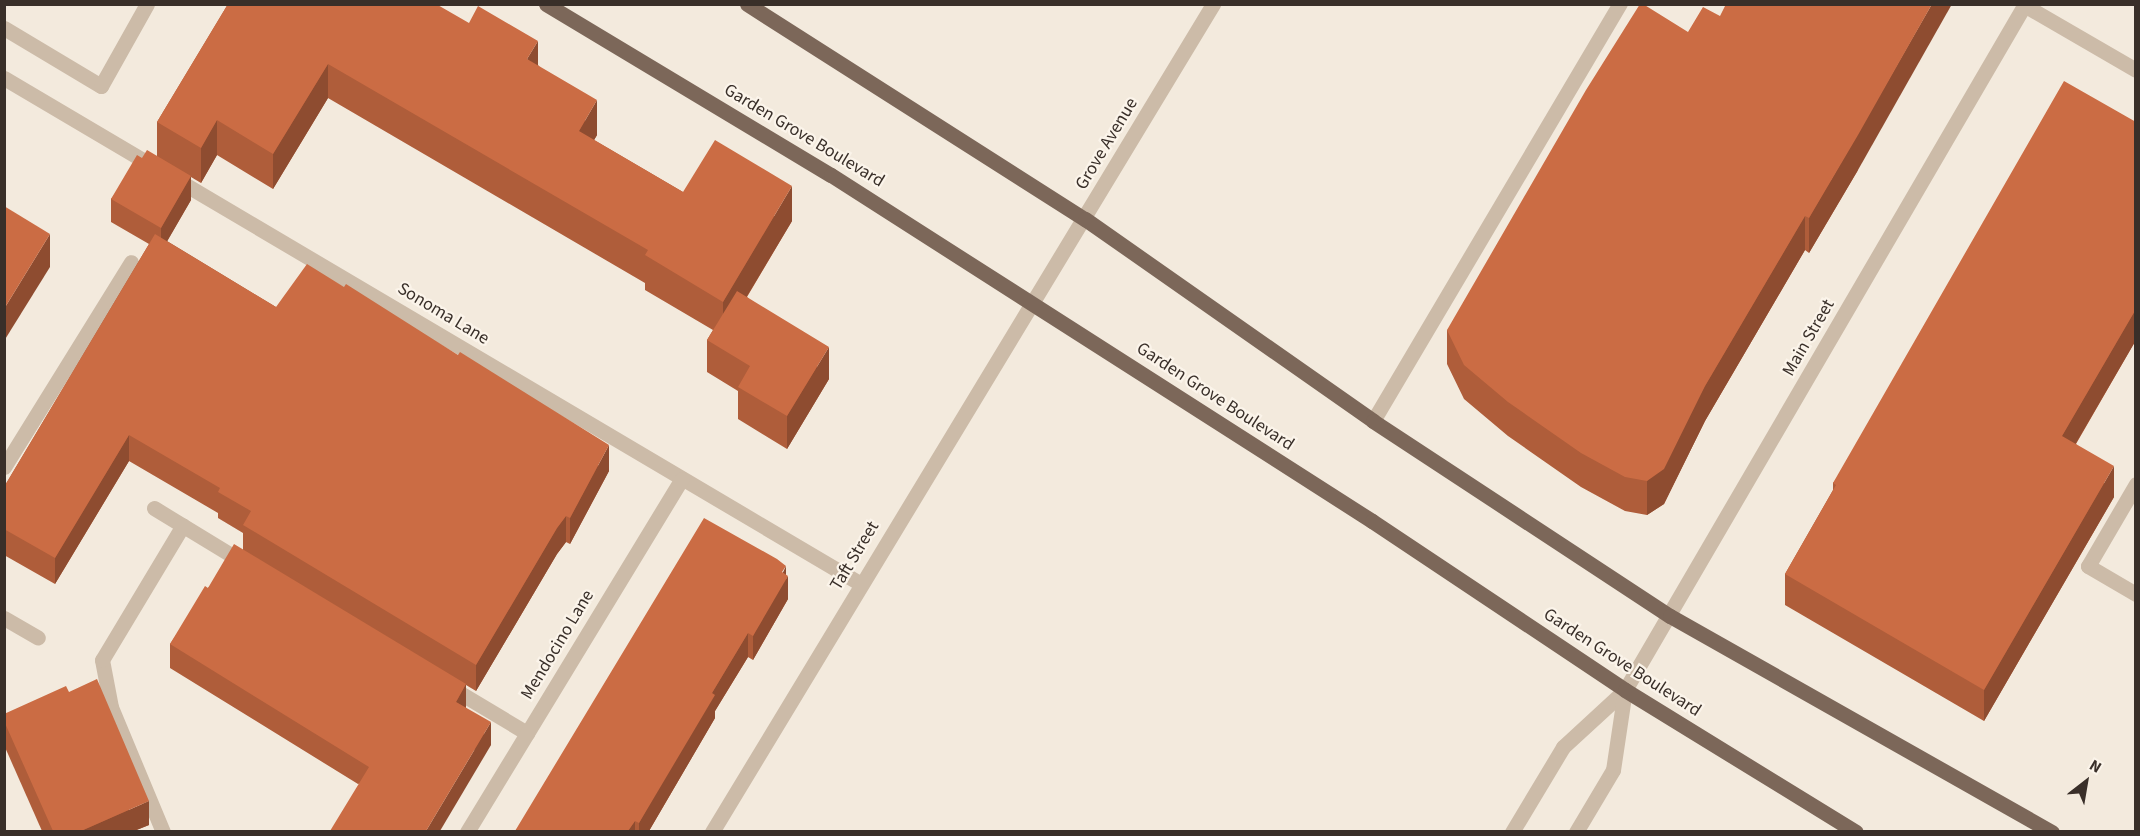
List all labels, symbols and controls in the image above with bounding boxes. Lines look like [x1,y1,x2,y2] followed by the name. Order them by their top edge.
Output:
[720,80,888,192] street label: Garden Grove Boulevard
[1071,94,1143,194] street label: Grove Avenue
[393,278,493,350] street label: Sonoma Lane
[1778,296,1840,380] street label: Main Street
[1132,338,1298,456] street label: Garden Grove Boulevard
[826,518,884,594] street label: Taft Street
[517,586,599,704] street label: Mendocino Lane
[1539,604,1705,722] street label: Garden Grove Boulevard
[2056,752,2116,812] north arrow
[2085,754,2105,779] text: N

